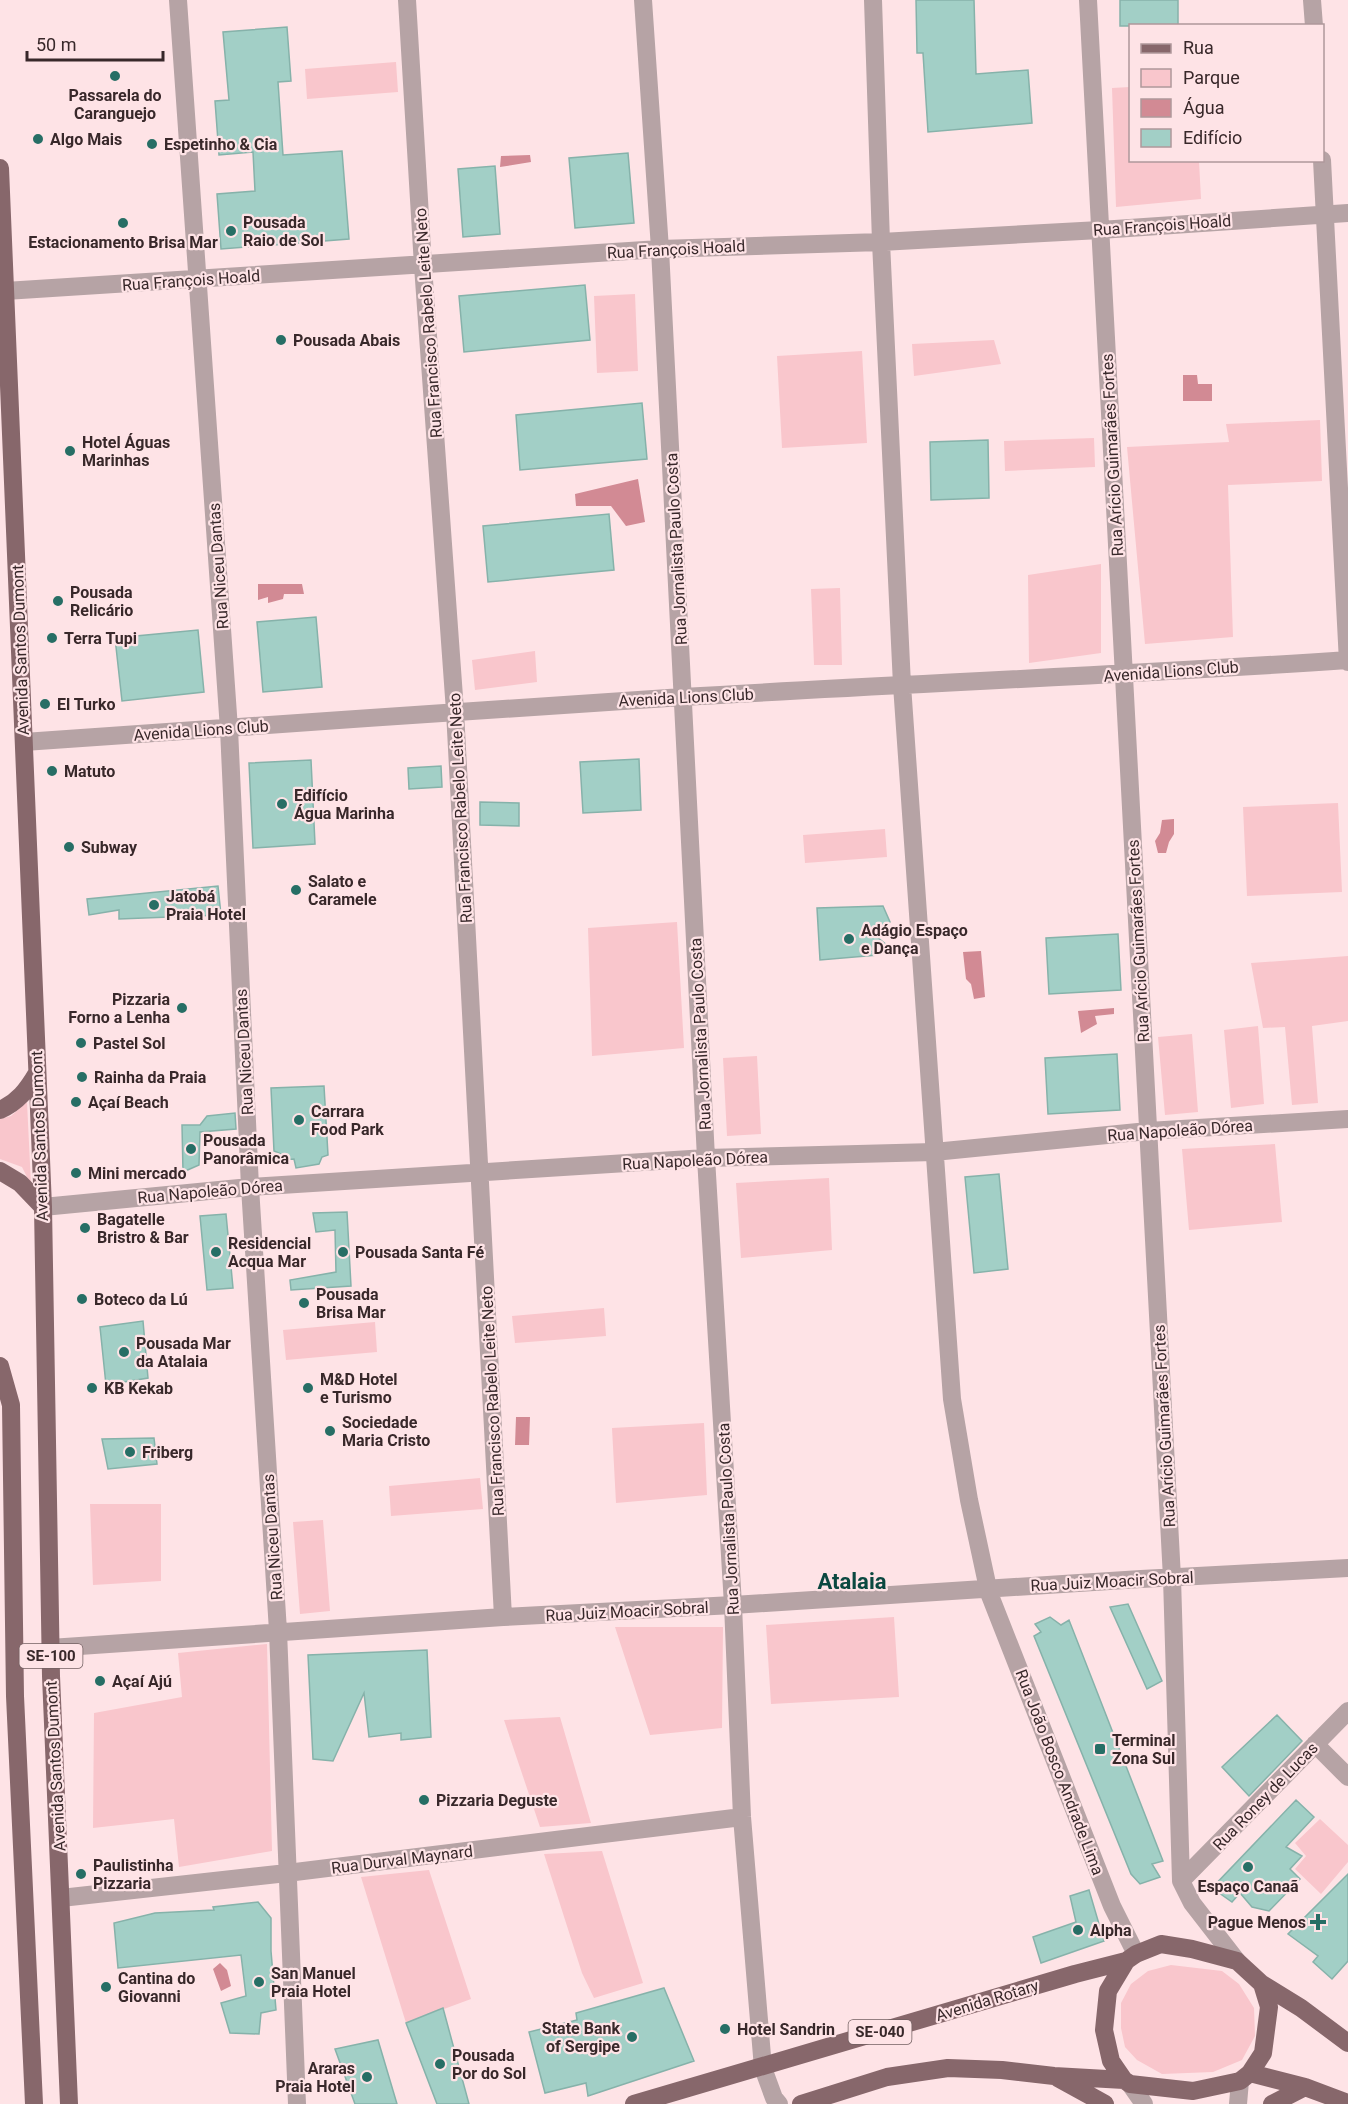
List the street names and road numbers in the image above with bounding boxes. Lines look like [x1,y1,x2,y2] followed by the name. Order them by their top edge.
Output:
[411,207,446,439] street label: Rua Francisco Rabelo Leite Neto
[1092,211,1232,240] street label: Rua François Hoald
[606,236,746,263] street label: Rua François Hoald
[121,266,261,295] street label: Rua François Hoald
[1098,353,1127,557] street label: Rua Arício Guimarães Fortes
[662,452,691,646] street label: Rua Jornalista Paulo Costa
[205,502,232,630] street label: Rua Niceu Dantas
[8,564,33,736] street label: Avenida Santos Dumont
[1103,657,1239,686] street label: Avenida Lions Club
[618,684,754,711] street label: Avenida Lions Club
[445,692,476,924] street label: Rua Francisco Rabelo Leite Neto
[133,716,269,745] street label: Avenida Lions Club
[1124,839,1153,1043] street label: Rua Arício Guimarães Fortes
[686,937,715,1131] street label: Rua Jornalista Paulo Costa
[232,988,257,1116] street label: Rua Niceu Dantas
[27,1050,52,1222] street label: Avenida Santos Dumont
[1107,1116,1253,1145] street label: Rua Napoleão Dórea
[622,1147,768,1174] street label: Rua Napoleão Dórea
[137,1176,284,1207] street label: Rua Napoleão Dórea
[477,1285,508,1517] street label: Rua Francisco Rabelo Leite Neto
[1150,1324,1179,1528] street label: Rua Arício Guimarães Fortes
[714,1422,743,1616] street label: Rua Jornalista Paulo Costa
[259,1473,286,1601] street label: Rua Niceu Dantas
[1030,1568,1194,1595] street label: Rua Juiz Moacir Sobral
[545,1598,709,1625] street label: Rua Juiz Moacir Sobral
[20,1644,82,1668] road number: SE-100
[1011,1667,1108,1878] street label: Rua João Bosco Andrade Lima
[42,1680,69,1852] street label: Avenida Santos Dumont
[1209,1738,1322,1854] street label: Rua Roney de Lucas
[330,1841,474,1878] street label: Rua Durval Maynard
[933,1976,1041,2025] street label: Avenida Rotary
[848,2020,912,2044] road number: SE-040

